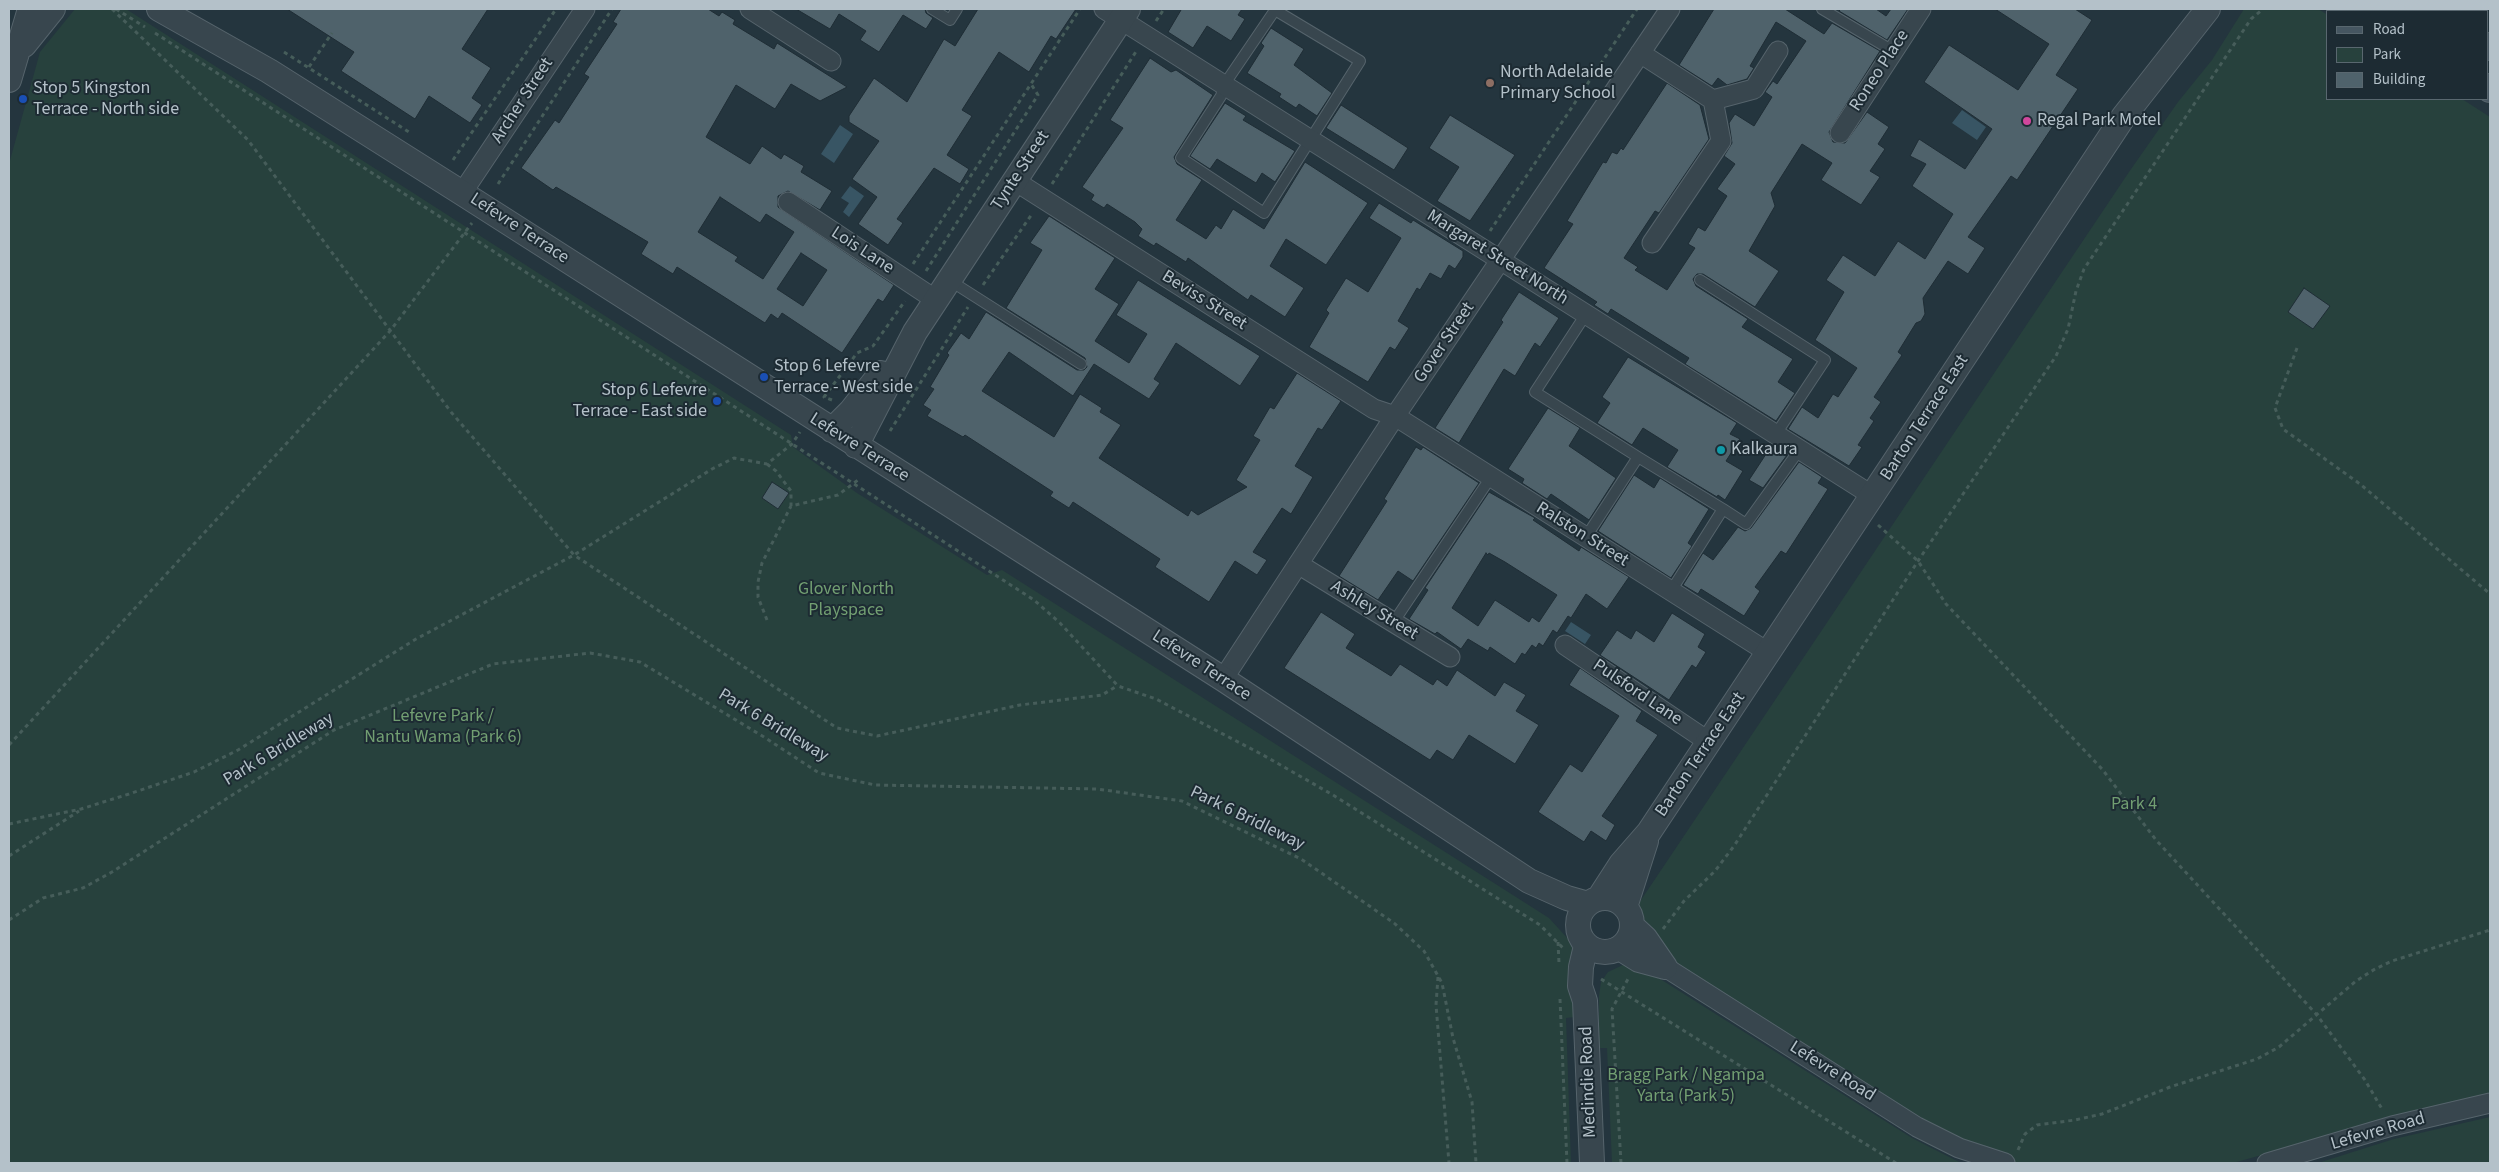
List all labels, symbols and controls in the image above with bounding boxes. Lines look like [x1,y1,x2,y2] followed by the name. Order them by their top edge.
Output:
[2326,10,2489,100] legend
[2373,19,2405,40] text: Road
[1846,26,1914,116] street label: Roneo Place
[2373,44,2401,65] text: Park
[487,54,559,148] street label: Archer Street
[1500,62,1615,104] place label: North Adelaide Primary School
[2373,69,2425,90] text: Building
[1484,77,1496,89] marker: North Adelaide Primary School
[33,78,179,120] place label: Stop 5 Kingston Terrace - North side
[17,93,29,105] marker: Stop 5 Kingston Terrace - North side
[2037,110,2161,132] place label: Regal Park Motel
[2021,115,2033,127] marker: Regal Park Motel
[987,127,1055,215] street label: Tynte Street
[465,189,573,269] street label: Lefevre Terrace
[1422,206,1572,310] street label: Margaret Street North
[827,223,897,279] street label: Lois Lane
[1157,266,1251,336] street label: Beviss Street
[1410,298,1480,388] street label: Gover Street
[1876,351,1974,485] street label: Barton Terrace East
[774,356,913,398] place label: Stop 6 Lefevre Terrace - West side
[758,371,770,383] marker: Stop 6 Lefevre Terrace - West side
[573,380,707,422] place label: Stop 6 Lefevre Terrace - East side
[711,395,723,407] marker: Stop 6 Lefevre Terrace - East side
[805,409,913,487] street label: Lefevre Terrace
[1731,439,1798,461] place label: Kalkaura
[1715,444,1727,456] marker: Kalkaura
[1532,498,1632,572] street label: Ralston Street
[1326,576,1422,646] street label: Ashley Street
[798,579,894,622] park label: Glover North Playspace
[1147,626,1255,706] street label: Lefevre Terrace
[1588,655,1686,731] street label: Pulsford Lane
[714,685,832,767] street label: Park 6 Bridleway
[1651,689,1751,821] street label: Barton Terrace East
[364,706,522,749] park label: Lefevre Park / Nantu Wama (Park 6)
[220,709,338,791] street label: Park 6 Bridleway
[1186,782,1308,856] street label: Park 6 Bridleway
[2111,794,2157,816] park label: Park 4
[1576,1026,1602,1138] street label: Medindie Road
[1785,1037,1879,1107] street label: Lefevre Road
[1607,1065,1765,1108] park label: Bragg Park / Ngampa Yarta (Park 5)
[2328,1108,2428,1156] street label: Lefevre Road

